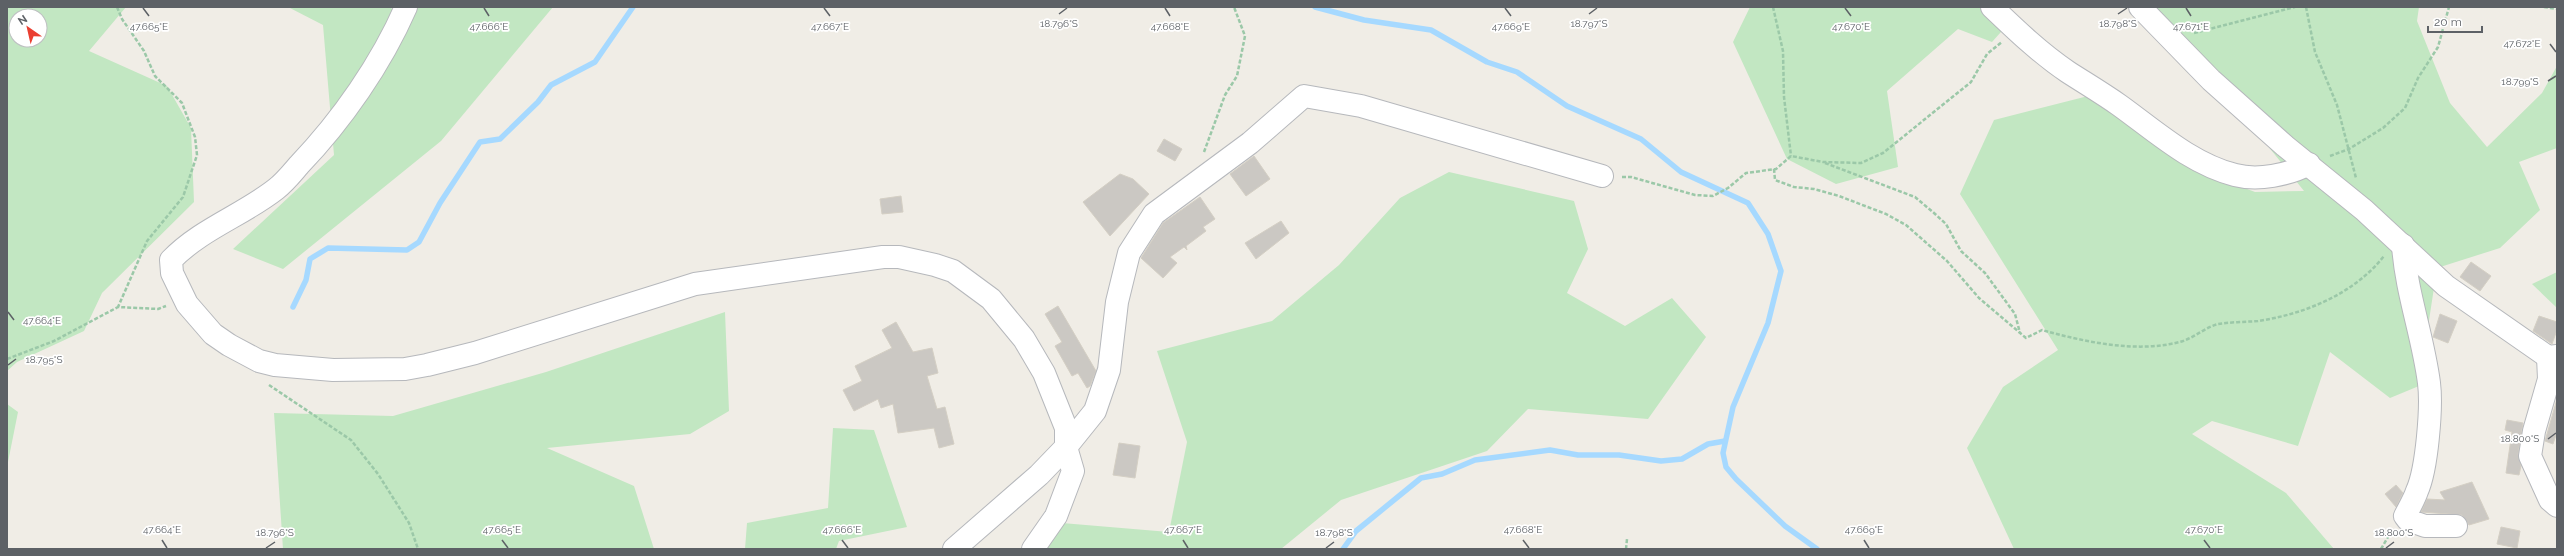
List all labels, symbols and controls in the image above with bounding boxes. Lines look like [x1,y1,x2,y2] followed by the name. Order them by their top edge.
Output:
[8,8,48,48] north arrow
[2428,8,2482,34] scale bar
[16,12,30,28] text: N
[2434,15,2462,29] text: 20 m
[1040,18,1078,29] text: 18.796°S
[1570,18,1608,29] text: 18.797°S
[2099,18,2137,29] text: 18.798°S
[130,21,168,32] text: 47.665°E
[470,21,508,32] text: 47.666°E
[811,21,849,32] text: 47.667°E
[1151,21,1189,32] text: 47.668°E
[1492,21,1530,32] text: 47.669°E
[1832,21,1870,32] text: 47.670°E
[2173,21,2209,32] text: 47.671°E
[2503,38,2541,49] text: 47.672°E
[2501,76,2539,87] text: 18.799°S
[23,315,61,326] text: 47.664°E
[25,354,63,365] text: 18.795°S
[2501,433,2539,444] text: 18.800°S
[143,524,181,535] text: 47.664°E
[483,524,521,535] text: 47.665°E
[823,524,861,535] text: 47.666°E
[1164,524,1202,535] text: 47.667°E
[1504,524,1542,535] text: 47.668°E
[1845,524,1883,535] text: 47.669°E
[2185,524,2223,535] text: 47.670°E
[256,527,294,538] text: 18.796°S
[1315,527,1353,538] text: 18.798°S
[2375,527,2413,538] text: 18.800°S

